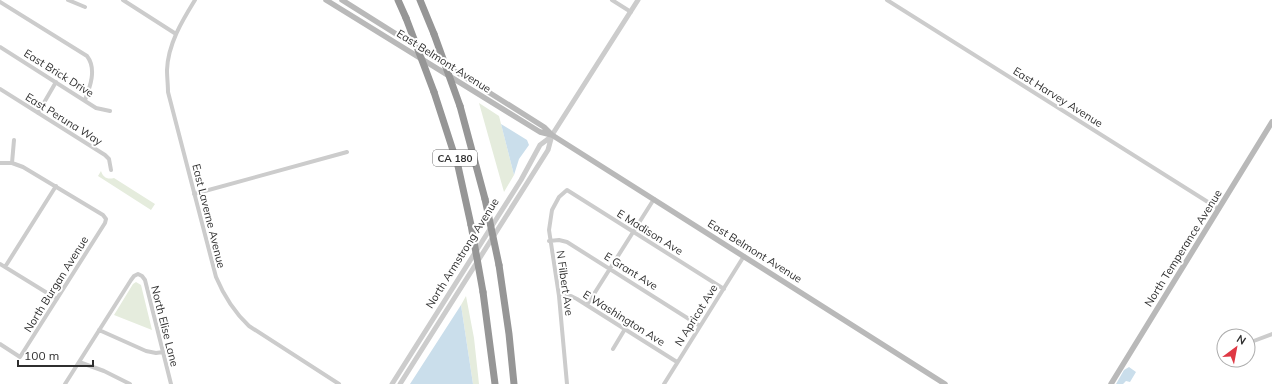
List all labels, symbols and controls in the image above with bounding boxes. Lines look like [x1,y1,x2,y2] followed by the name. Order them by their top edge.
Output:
[394,26,494,96] street label: East Belmont Avenue
[21,46,97,100] street label: East Brick Drive
[1011,64,1105,130] street label: East Harvey Avenue
[23,90,105,148] street label: East Peruna Way
[433,150,477,166] road number: CA 180
[189,162,229,270] street label: East Laverne Avenue
[1141,187,1225,309] street label: North Temperance Avenue
[422,195,502,311] street label: North Armstrong Avenue
[614,206,686,258] street label: E Madison Ave
[705,216,805,286] street label: East Belmont Avenue
[21,233,91,335] street label: North Burgan Avenue
[602,249,660,293] street label: E Grant Ave
[554,250,577,316] street label: N Filbert Ave
[671,282,721,348] street label: N Apricot Ave
[148,284,182,368] street label: North Elise Lane
[580,287,668,349] street label: E Washington Ave
[1216,328,1256,368] north arrow
[1234,331,1249,348] text: N
[18,342,93,368] scale bar
[24,348,59,363] text: 100 m

